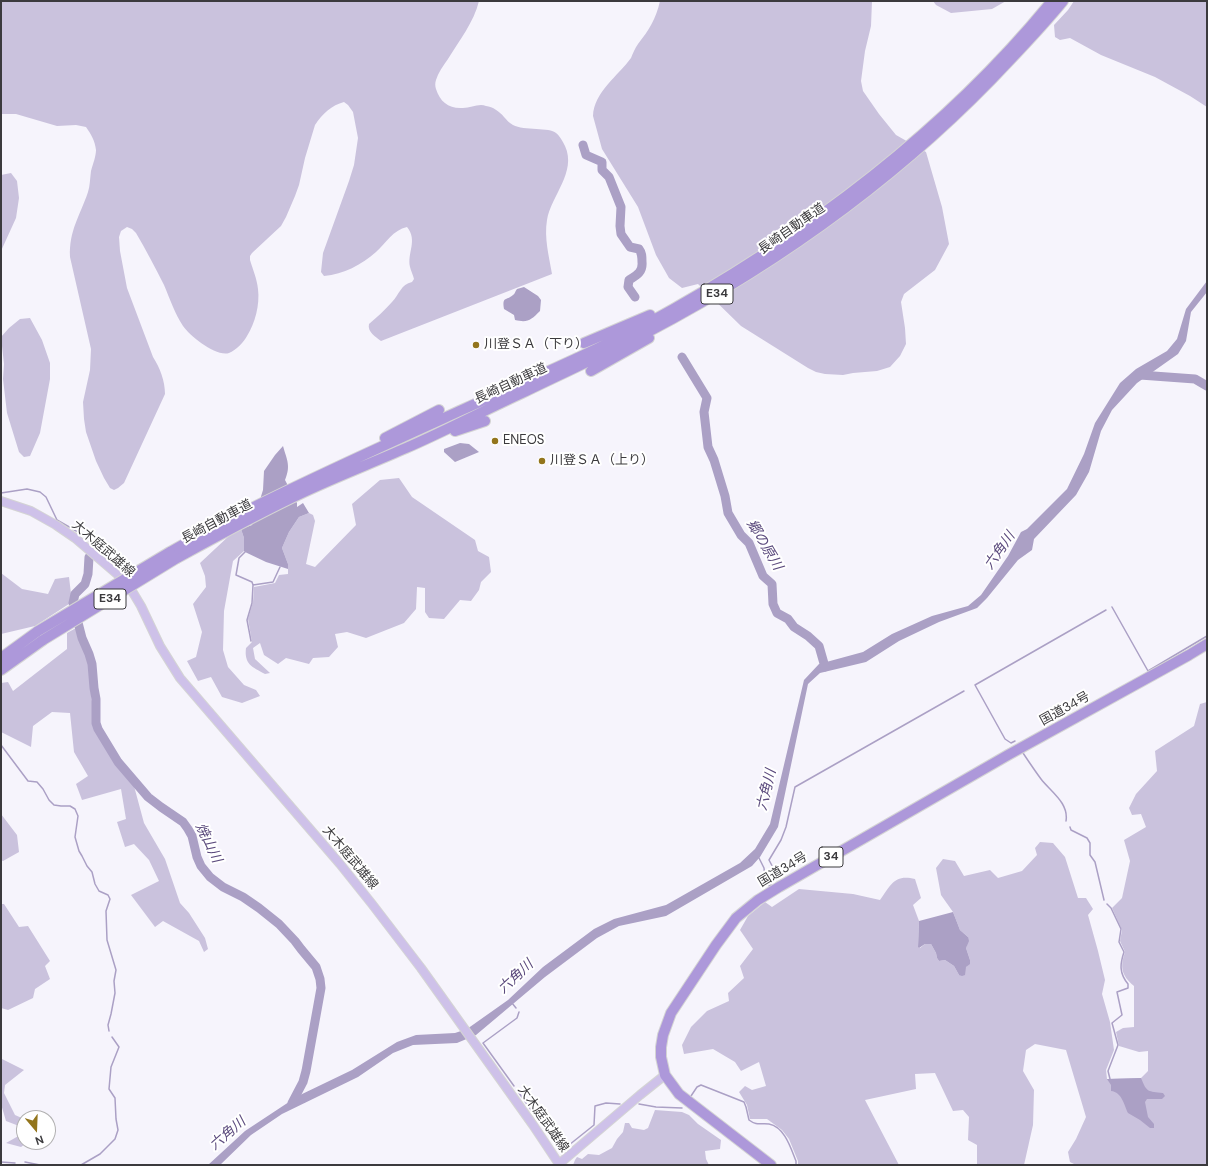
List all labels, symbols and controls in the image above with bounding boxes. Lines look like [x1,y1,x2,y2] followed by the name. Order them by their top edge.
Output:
[756,200,828,258] street label: 長崎自動車道
[701,284,733,304] road number: E34
[484,337,588,353] place label: 川登ＳＡ（下り）
[471,340,481,350] marker: 川登ＳＡ（下り）
[472,360,550,408] street label: 長崎自動車道
[503,433,544,449] place label: ENEOS
[490,436,500,446] marker: ENEOS
[550,453,654,469] place label: 川登ＳＡ（上り）
[537,456,547,466] marker: 川登ＳＡ（上り）
[179,497,255,547] street label: 長崎自動車道
[742,517,786,573] water label: 郷の原川
[68,518,138,580] street label: 大木庭武雄線
[981,529,1019,573] water label: 六角川
[94,589,126,609] road number: E34
[1037,689,1093,729] street label: 国道34号
[754,768,780,812] water label: 六角川
[191,820,225,866] water label: 焼山川
[319,823,381,893] street label: 大木庭武雄線
[819,847,843,867] road number: 34
[756,849,810,891] street label: 国道34号
[495,957,537,997] water label: 六角川
[514,1083,572,1155] street label: 大木庭武雄線
[16,1110,56,1150] north arrow
[207,1114,249,1154] water label: 六角川
[34,1132,46,1148] text: N

